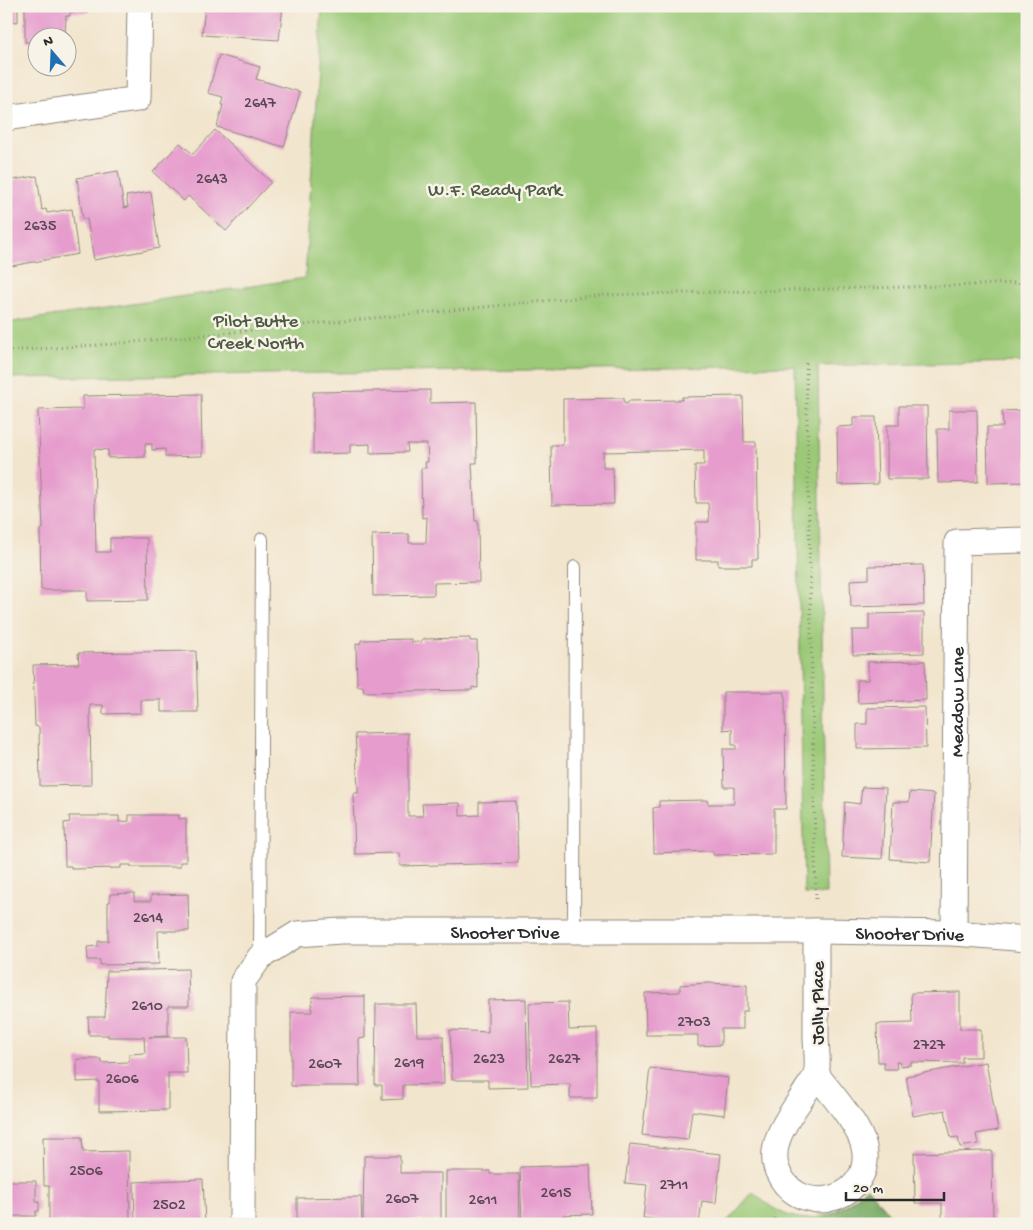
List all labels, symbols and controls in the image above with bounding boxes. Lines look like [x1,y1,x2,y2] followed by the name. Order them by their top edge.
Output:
[28,28,78,78] north arrow
[41,33,56,52] text: N
[244,95,277,114] house number: 2647
[196,171,228,190] house number: 2643
[428,180,563,203] park label: W.F. Ready Park
[24,218,56,237] house number: 2635
[208,311,304,356] park label: Pilot Butte Creek North
[947,647,971,757] street label: Meadow Lane
[133,910,163,929] house number: 2614
[450,923,560,946] street label: Shooter Drive
[855,924,965,949] street label: Shooter Drive
[808,961,831,1045] street label: Jolly Place
[131,998,163,1017] house number: 2610
[677,1014,711,1033] house number: 2703
[913,1037,946,1056] house number: 2727
[473,1051,505,1070] house number: 2623
[548,1051,581,1070] house number: 2627
[394,1055,424,1074] house number: 2619
[308,1056,342,1075] house number: 2607
[105,1071,139,1090] house number: 2606
[69,1163,104,1182] house number: 2506
[846,1170,943,1202] scale bar
[659,1177,689,1196] house number: 2711
[853,1180,883,1198] text: 20 m
[541,1185,571,1204] house number: 2615
[385,1191,419,1210] house number: 2607
[469,1192,497,1211] house number: 2611
[152,1197,186,1216] house number: 2502

